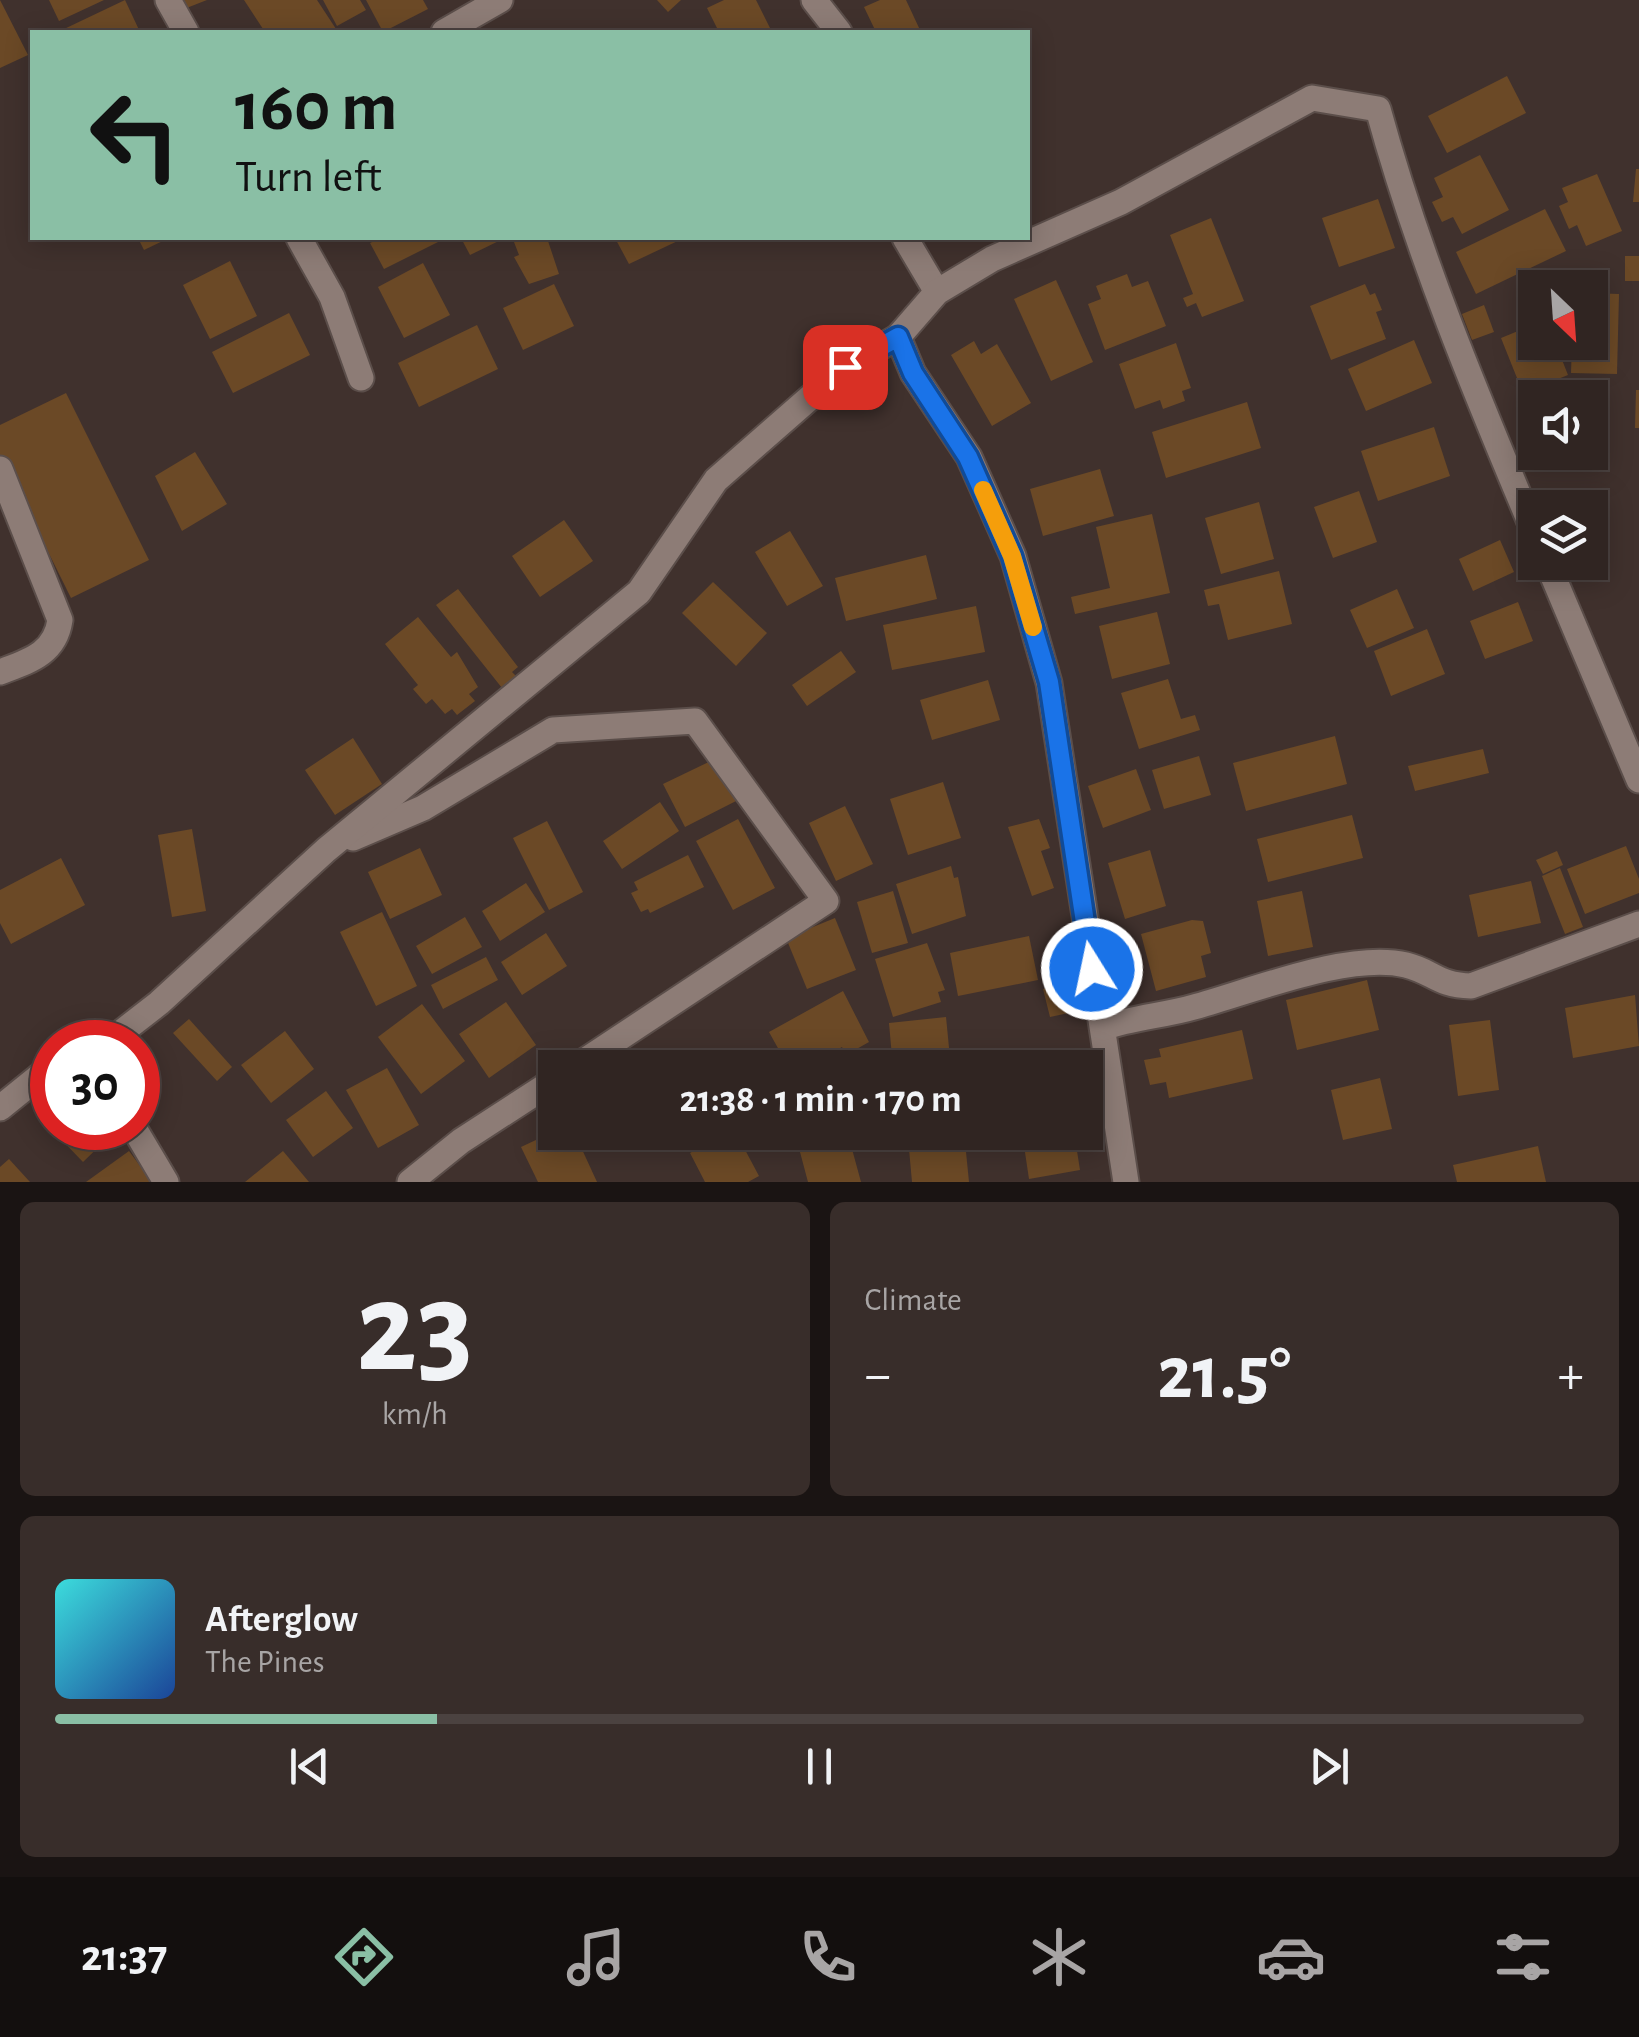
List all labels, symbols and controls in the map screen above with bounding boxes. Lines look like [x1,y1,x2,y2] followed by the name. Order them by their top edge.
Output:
[70,70,200,200] icon: left
[235,73,398,143] text: 160 m
[235,155,382,200] text: Turn left
[1518,270,1608,360] north arrow
[1518,270,1608,580] map controls
[803,325,888,410] pin
[818,340,873,395] icon: arrive
[1518,380,1608,470] button: sound
[1518,490,1608,580] button: layers
[1040,917,1144,1021] position arrow
[30,1020,160,1150] speed limit sign: 30
[679,1081,962,1119] text: 21:38 · 1 min · 170 m
[356,1265,473,1395] text: 23
[865,1284,962,1316] text: Climate
[1157,1337,1291,1412] text: 21.5°
[865,1348,891,1403] text: −
[1558,1348,1584,1403] text: +
[382,1398,448,1430] text: km/h
[205,1601,358,1639] text: Afterglow
[205,1646,325,1678] text: The Pines
[282,1739,337,1794] icon: previous
[792,1739,847,1794] icon: pause
[1302,1739,1357,1794] icon: next
[329,1922,399,1992] icon: directions
[561,1922,631,1992] icon: music
[793,1922,863,1992] icon: phone
[1024,1922,1094,1992] icon: climate
[1256,1922,1326,1992] icon: car
[1488,1922,1558,1992] icon: filters
[81,1934,167,1979] text: 21:37

